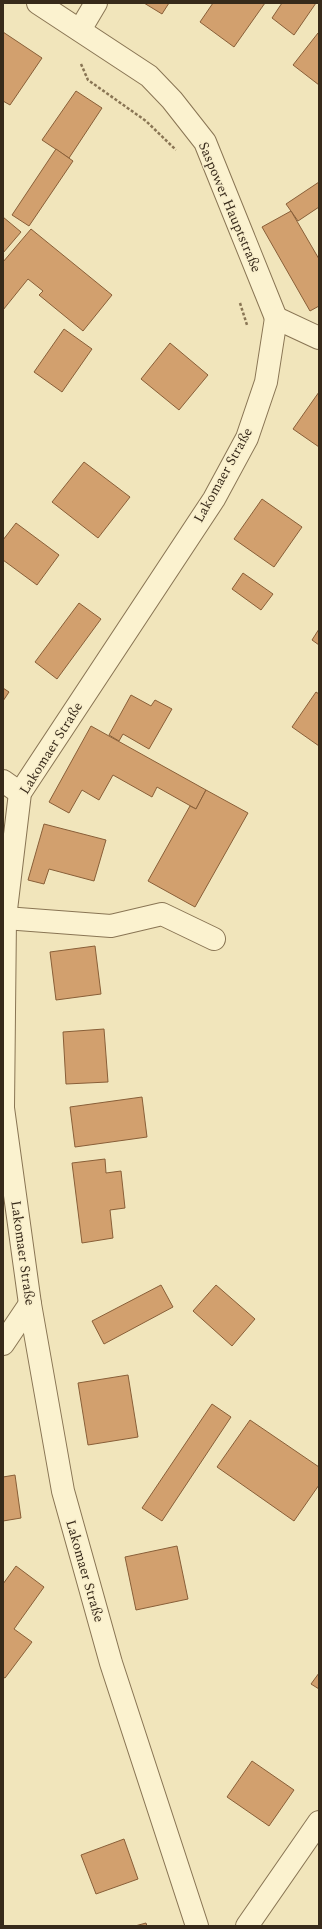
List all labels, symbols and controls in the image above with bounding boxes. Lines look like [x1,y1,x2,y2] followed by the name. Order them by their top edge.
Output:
[193,138,267,276] street label: Saspower Hauptstraße
[188,423,258,526] street label: Lakomaer Straße
[14,697,88,798] street label: Lakomaer Straße
[5,1199,41,1307] street label: Lakomaer Straße
[60,1517,110,1625] street label: Lakomaer Straße

